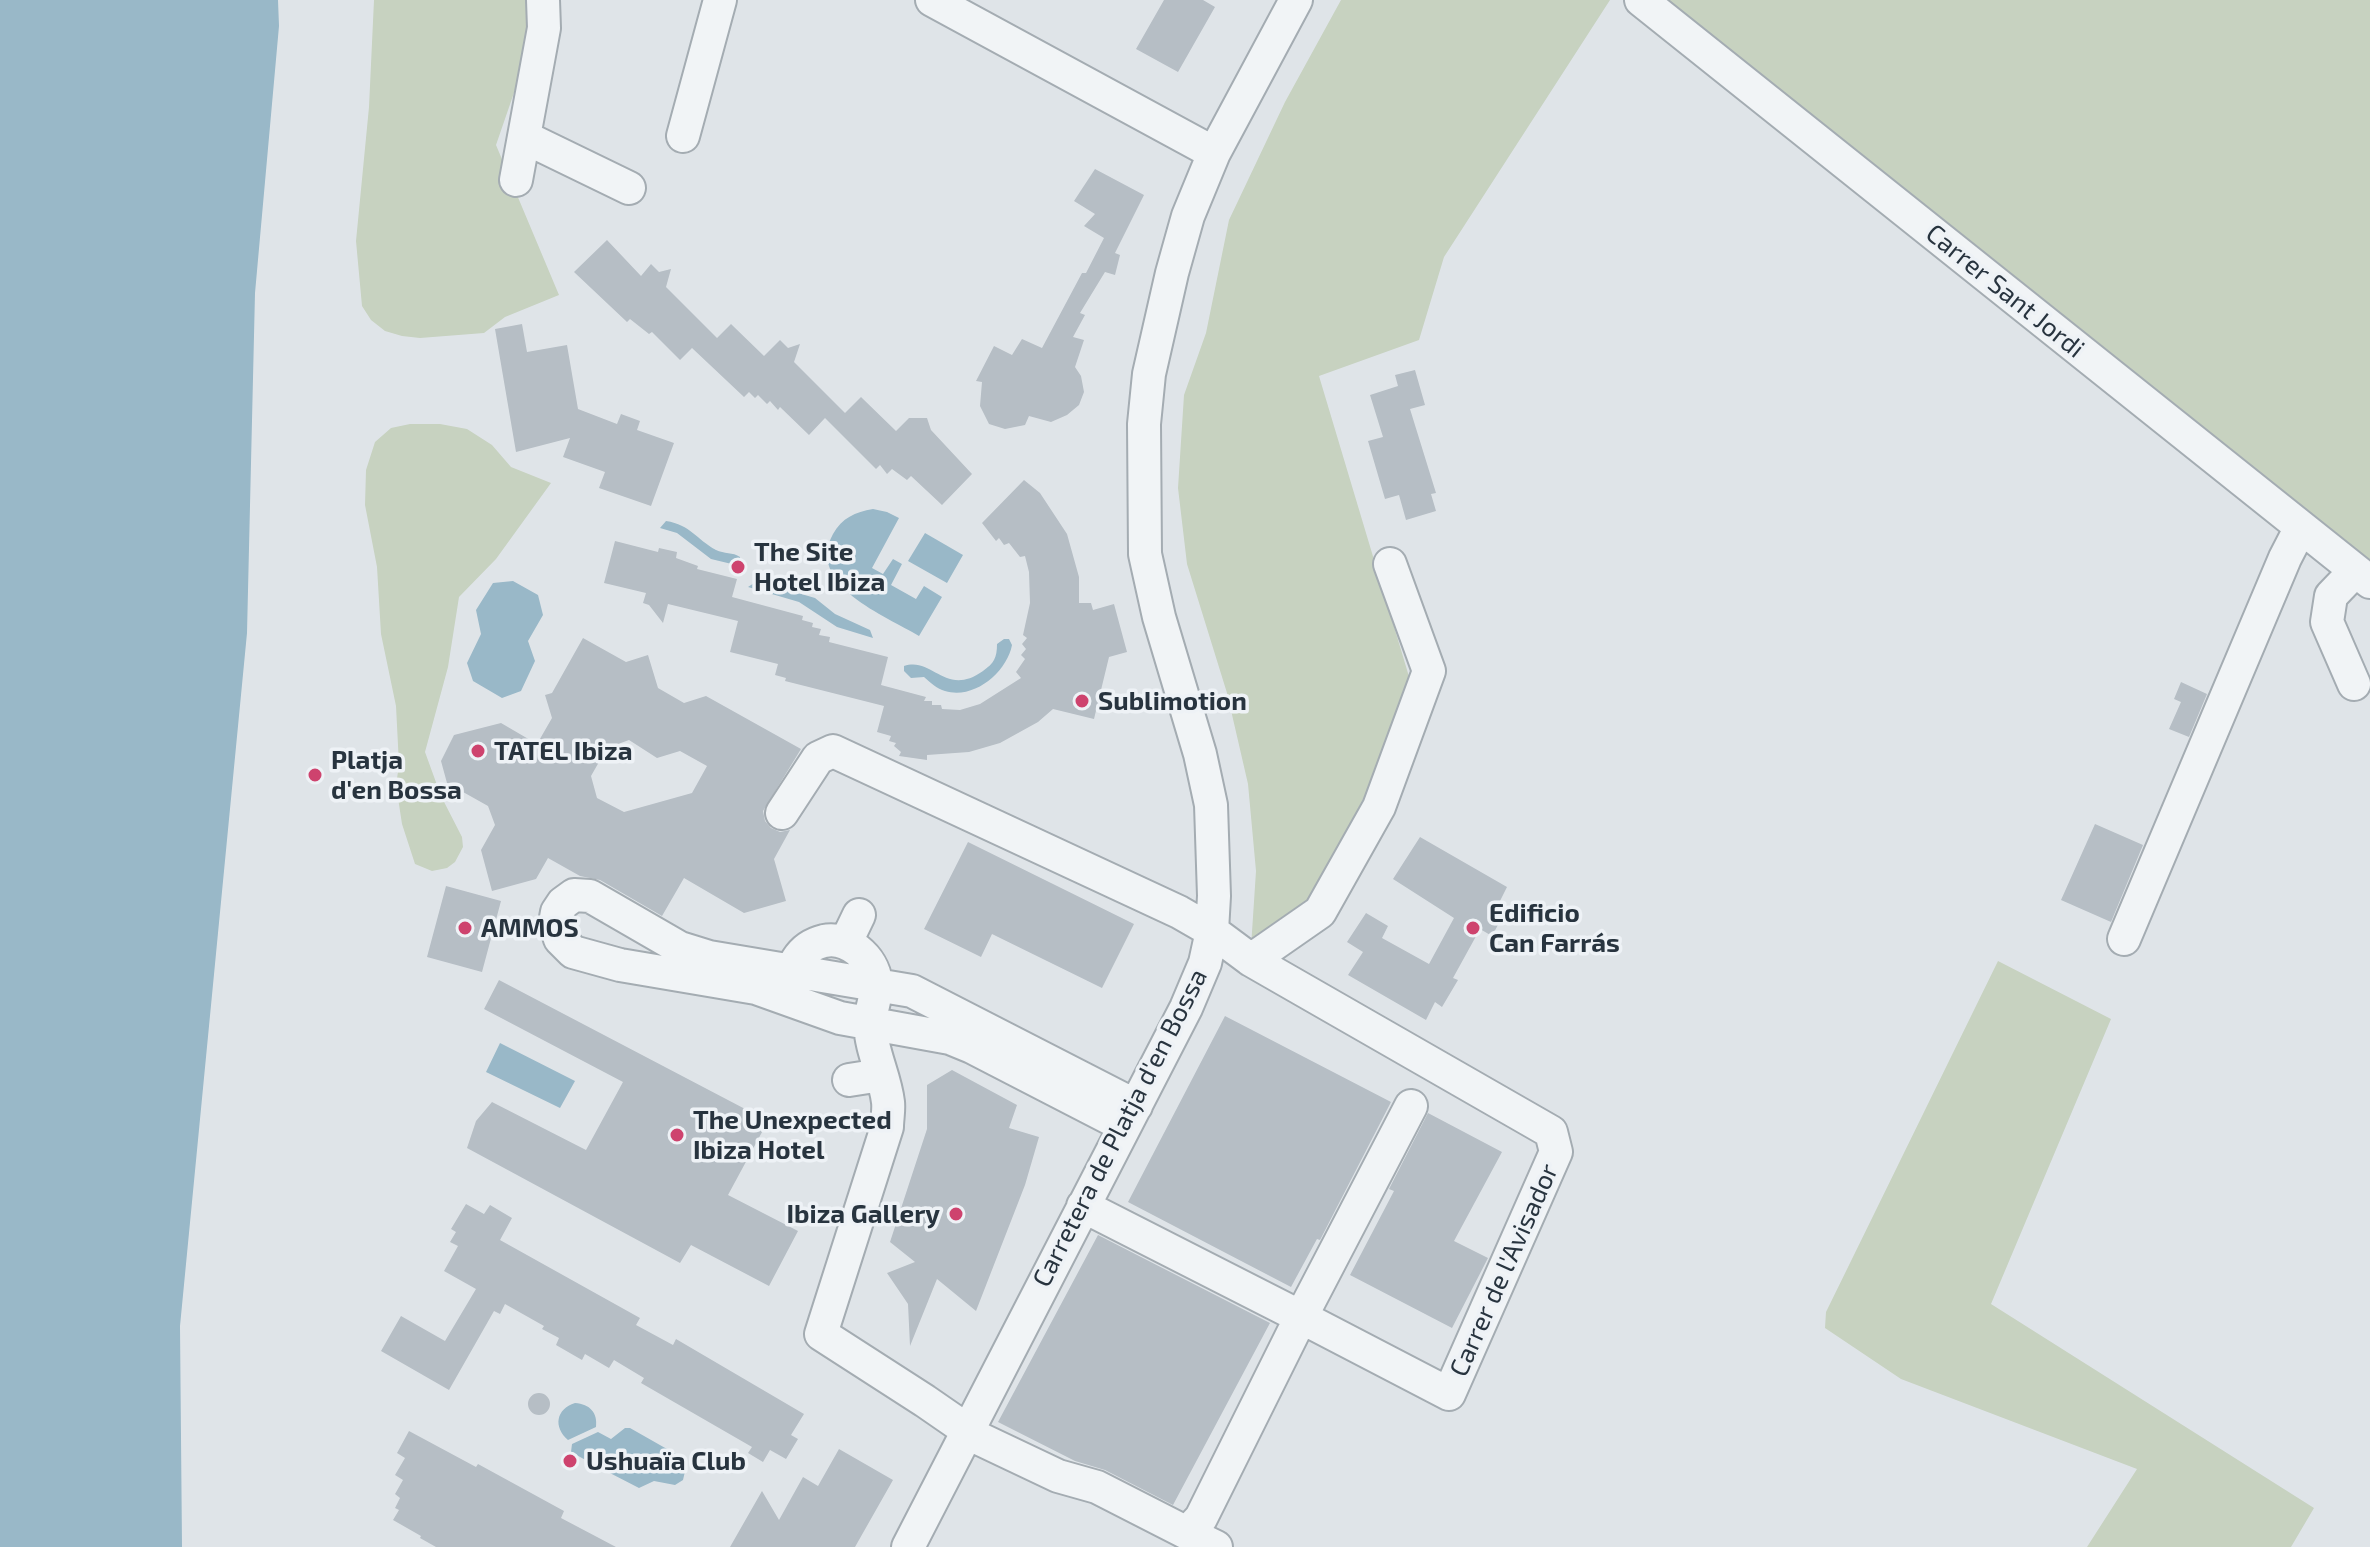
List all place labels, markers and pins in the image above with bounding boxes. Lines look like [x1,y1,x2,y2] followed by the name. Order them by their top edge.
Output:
[754,536,885,598] place label: The Site Hotel Ibiza
[729,558,747,576] marker: The Site Hotel Ibiza
[1098,685,1247,717] place label: Sublimotion
[1073,692,1091,710] marker: Sublimotion
[494,735,633,767] place label: TATEL Ibiza
[469,742,487,760] marker: TATEL Ibiza
[331,744,462,806] place label: Platja d'en Bossa
[306,766,324,784] marker: Platja d'en Bossa
[1489,897,1620,958] place label: Edificio Can Farrás
[481,912,579,944] place label: AMMOS
[456,919,474,937] marker: AMMOS
[1464,919,1482,937] marker: Edificio Can Farrás
[693,1104,892,1166] place label: The Unexpected Ibiza Hotel
[668,1126,686,1144] marker: The Unexpected Ibiza Hotel
[786,1198,940,1230] place label: Ibiza Gallery
[947,1205,965,1223] marker: Ibiza Gallery
[586,1445,746,1477] place label: Ushuaïa Club
[561,1452,579,1470] marker: Ushuaïa Club

